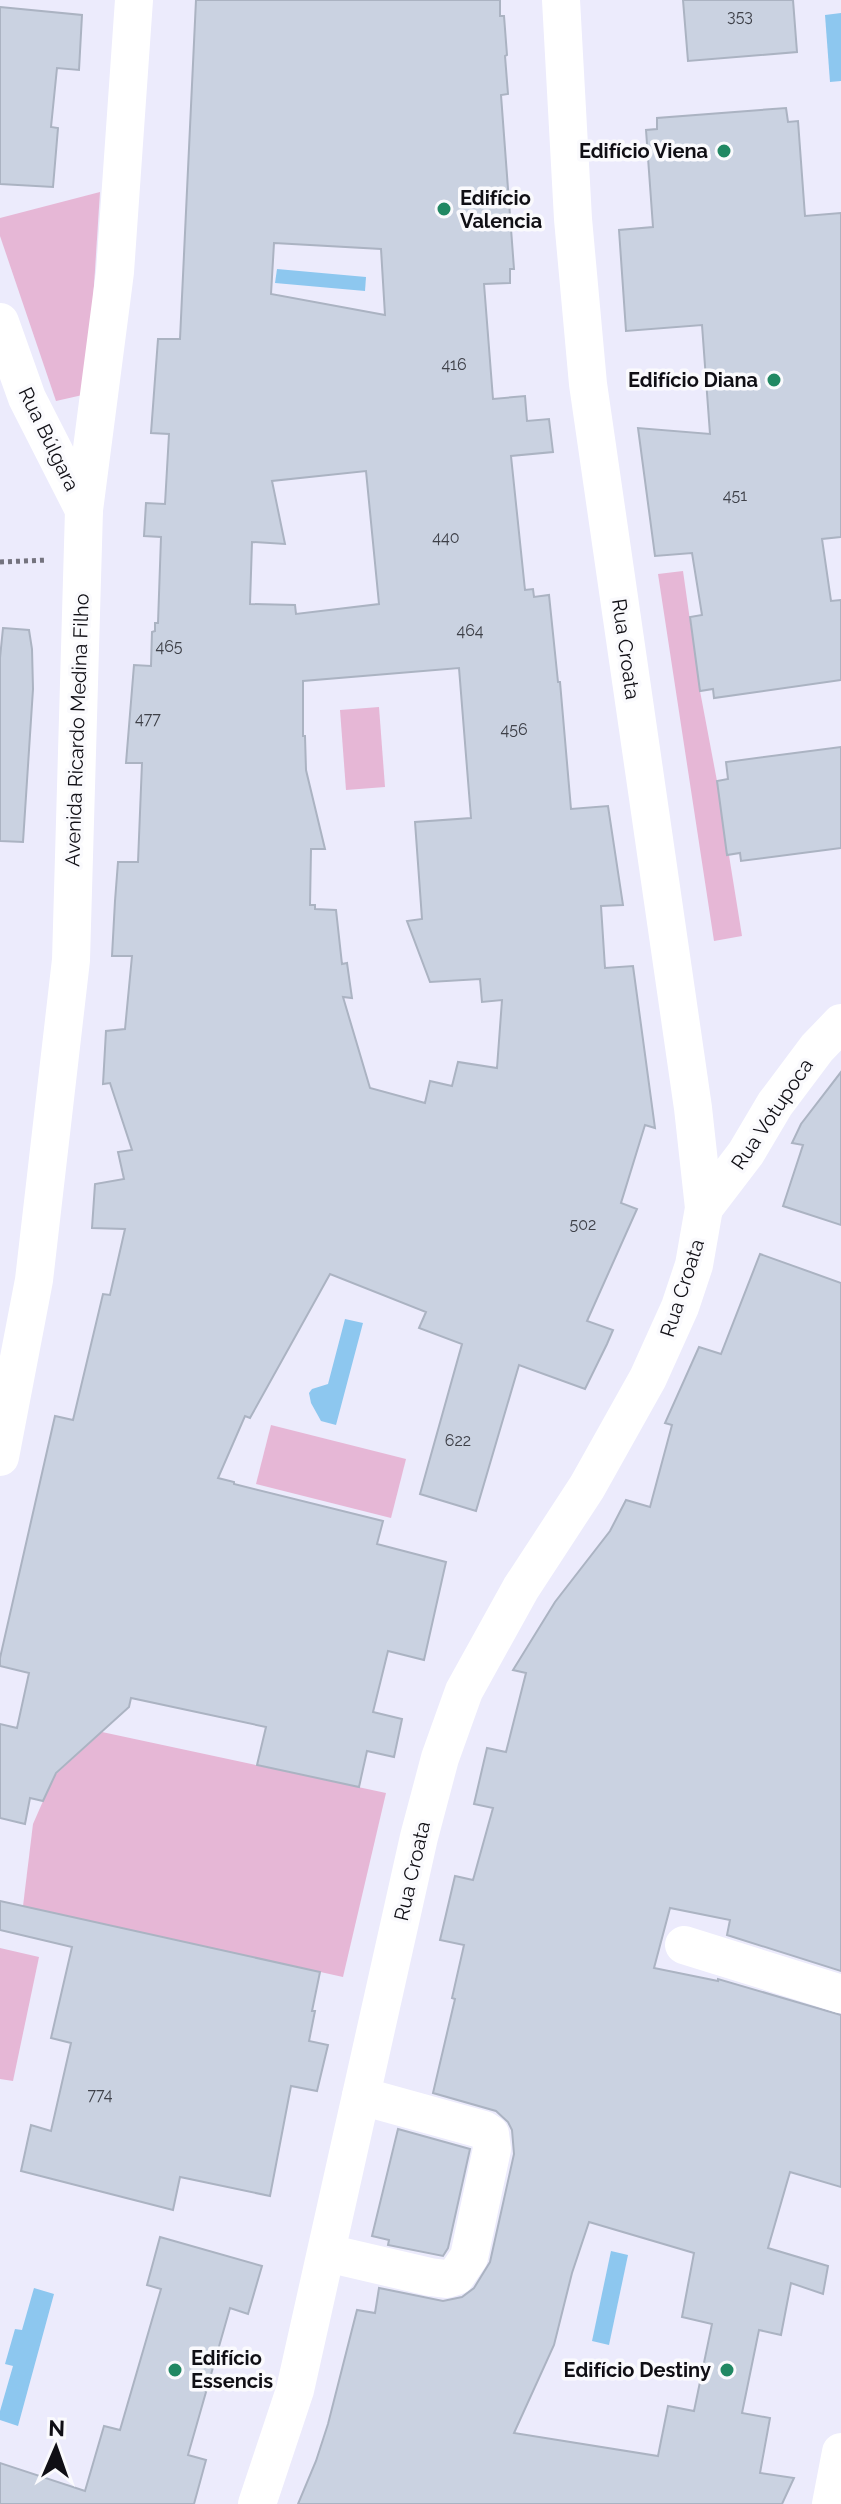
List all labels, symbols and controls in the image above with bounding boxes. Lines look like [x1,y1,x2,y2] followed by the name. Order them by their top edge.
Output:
[727,7,753,26] house number: 353
[579,139,708,163] place label: Edifício Viena
[715,142,733,160] marker: Edifício Viena
[460,186,542,233] place label: Edifício Valencia
[435,200,453,218] marker: Edifício Valencia
[441,355,467,374] house number: 416
[628,368,758,392] place label: Edifício Diana
[765,371,783,389] marker: Edifício Diana
[14,383,84,495] street label: Rua Búlgara
[723,486,747,505] house number: 451
[432,528,460,547] house number: 440
[60,593,94,867] street label: Avenida Ricardo Medina Filho
[607,597,645,701] street label: Rua Croata
[456,621,484,640] house number: 464
[155,637,183,656] house number: 465
[135,709,161,728] house number: 477
[500,720,528,739] house number: 456
[726,1054,818,1174] street label: Rua Votupoca
[570,1215,596,1234] house number: 502
[655,1236,709,1340] street label: Rua Croata
[445,1431,471,1450] house number: 622
[389,1819,435,1923] street label: Rua Croata
[87,2085,113,2104] house number: 774
[191,2346,273,2393] place label: Edifício Essencis
[564,2358,711,2382] place label: Edifício Destiny
[166,2361,184,2379] marker: Edifício Essencis
[718,2361,736,2379] marker: Edifício Destiny
[16,2408,96,2488] north arrow
[48,2415,66,2441] text: N

